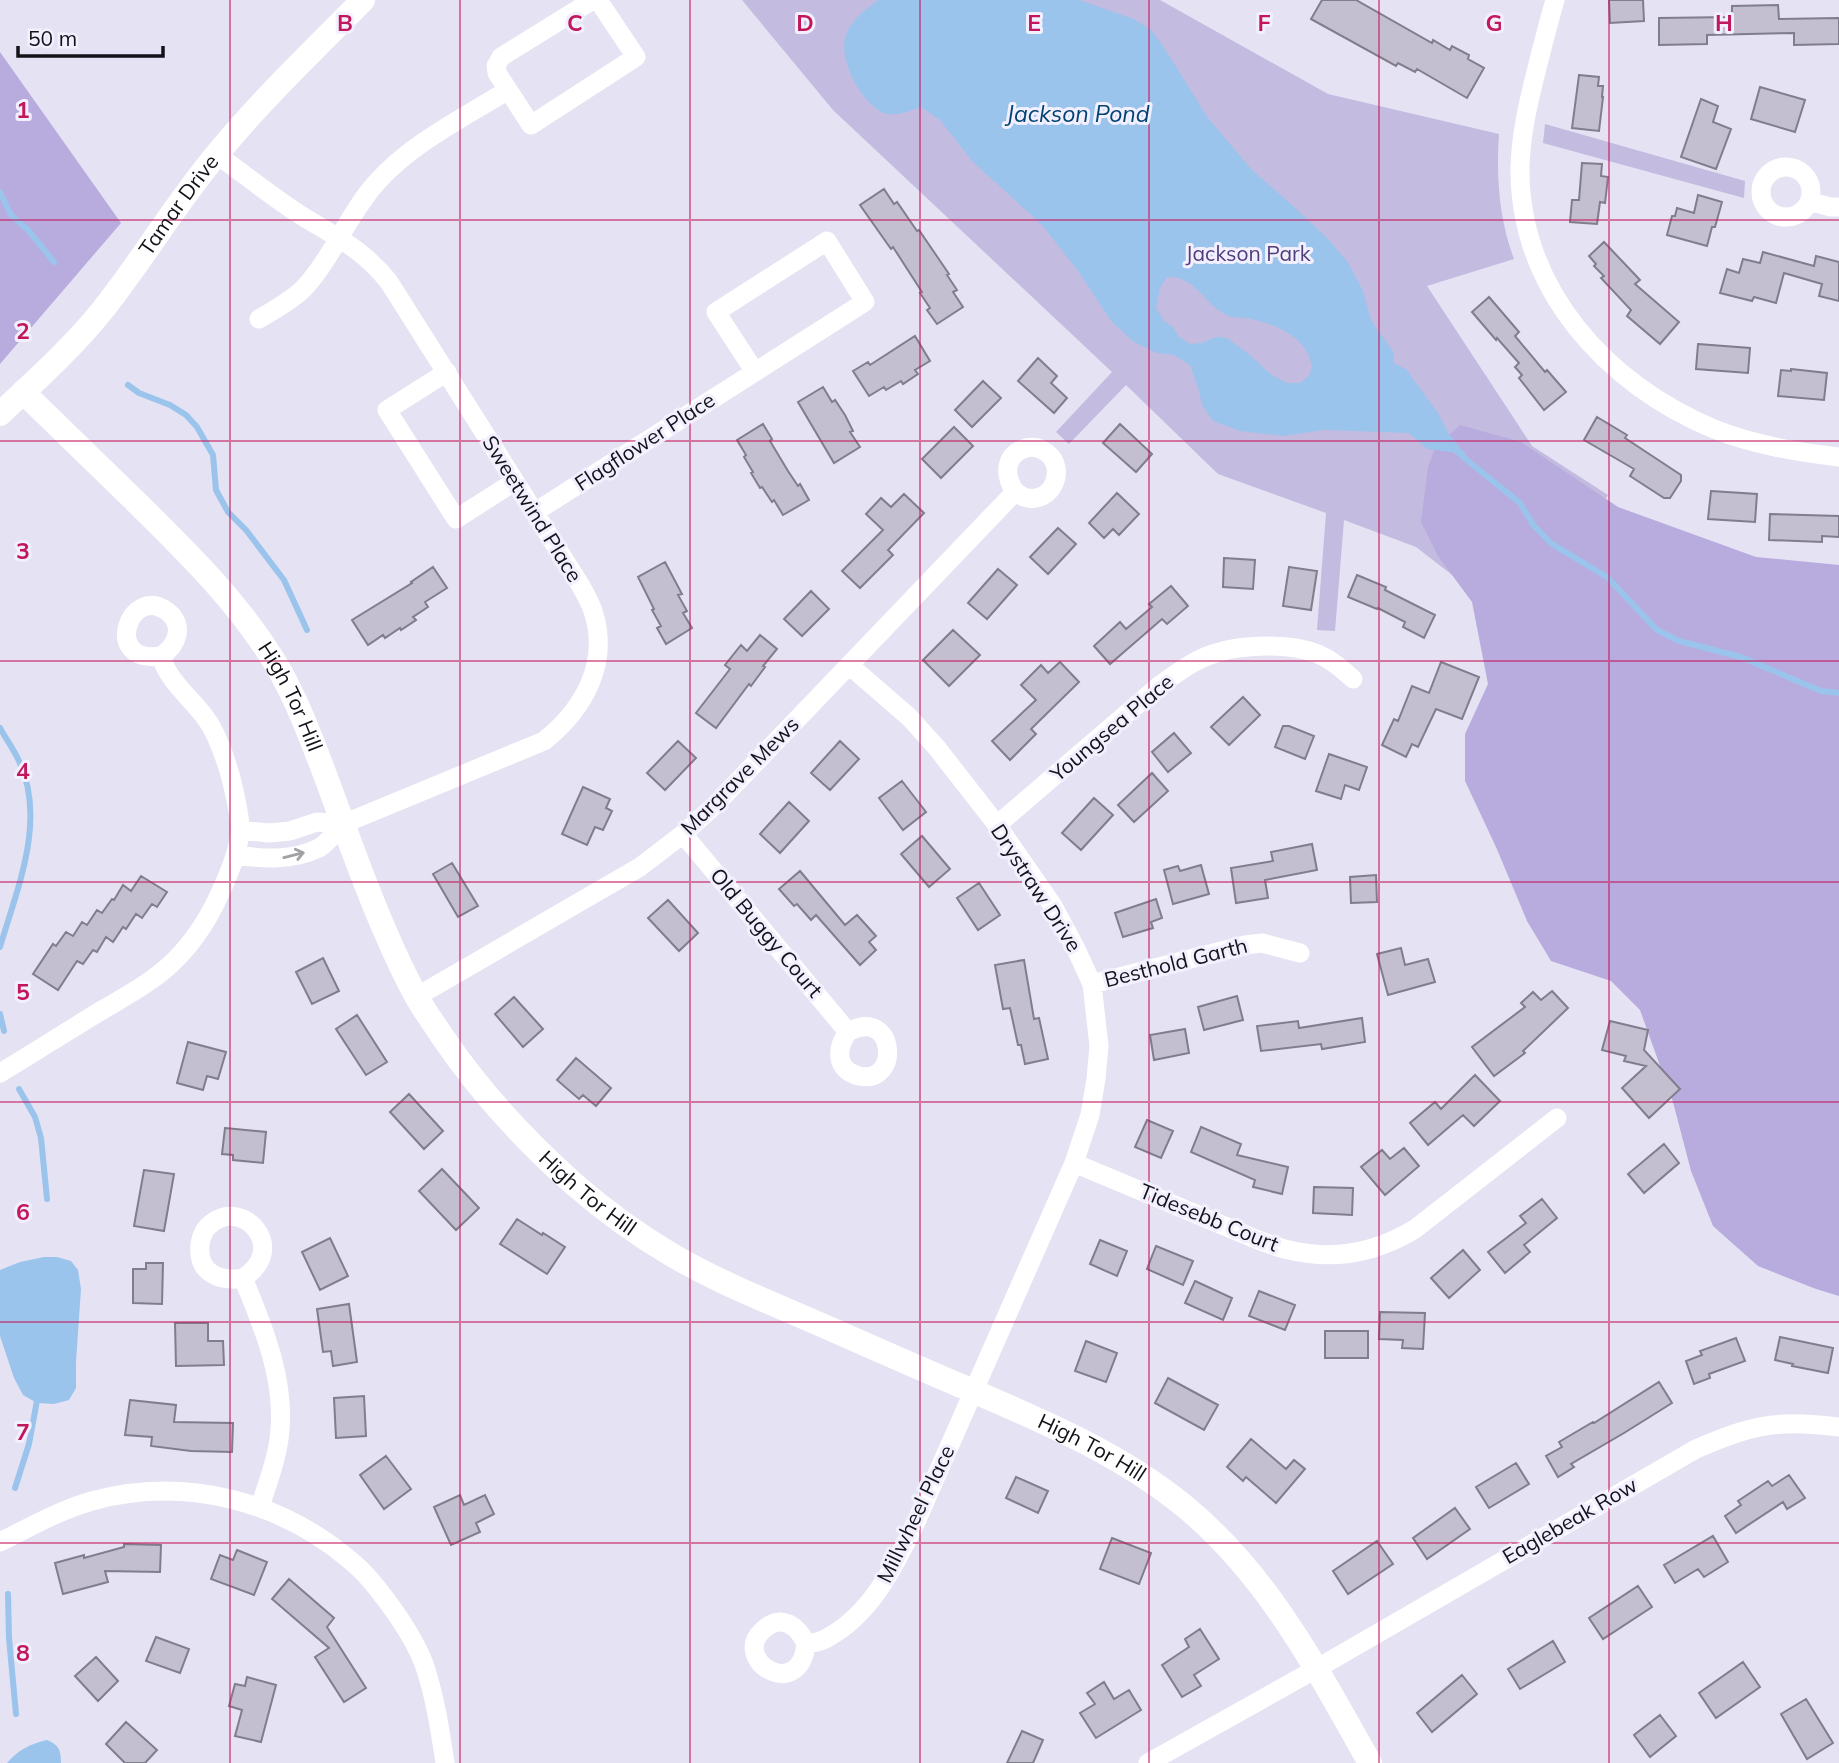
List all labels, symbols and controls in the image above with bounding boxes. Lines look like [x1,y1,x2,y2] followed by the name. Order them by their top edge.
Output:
[337,8,353,37] text: B
[567,8,583,37] text: C
[796,8,814,37] text: D
[1027,8,1041,37] text: E
[1257,8,1271,37] text: F
[1485,8,1503,37] text: G
[1715,8,1733,37] text: H
[18,14,163,58] scale bar
[28,25,77,51] text: 50 m
[16,95,30,124] text: 1
[1004,99,1150,128] water label: Jackson Pond
[133,149,223,260] street label: Tamar Drive
[1186,240,1311,266] park label: Jackson Park
[16,316,30,345] text: 2
[570,386,719,496] street label: Flagflower Place
[477,430,588,587] street label: Sweetwind Place
[16,536,30,565] text: 3
[253,636,329,755] street label: High Tor Hill
[1044,668,1178,787] street label: Youngsea Place
[675,711,804,840] street label: Margrave Mews
[16,756,30,785] text: 4
[986,819,1088,956] street label: Drystraw Drive
[283,848,305,861] one-way arrow
[705,862,828,1002] street label: Old Buggy Court
[1102,932,1250,992] street label: Besthold Garth
[16,977,30,1006] text: 5
[534,1145,642,1240] street label: High Tor Hill
[1136,1177,1283,1257] street label: Tidesebb Court
[16,1197,30,1226] text: 6
[1034,1407,1151,1486] street label: High Tor Hill
[16,1417,30,1446] text: 7
[871,1441,960,1587] street label: Millwheel Place
[1498,1471,1641,1569] street label: Eaglebeak Row
[16,1638,30,1667] text: 8

